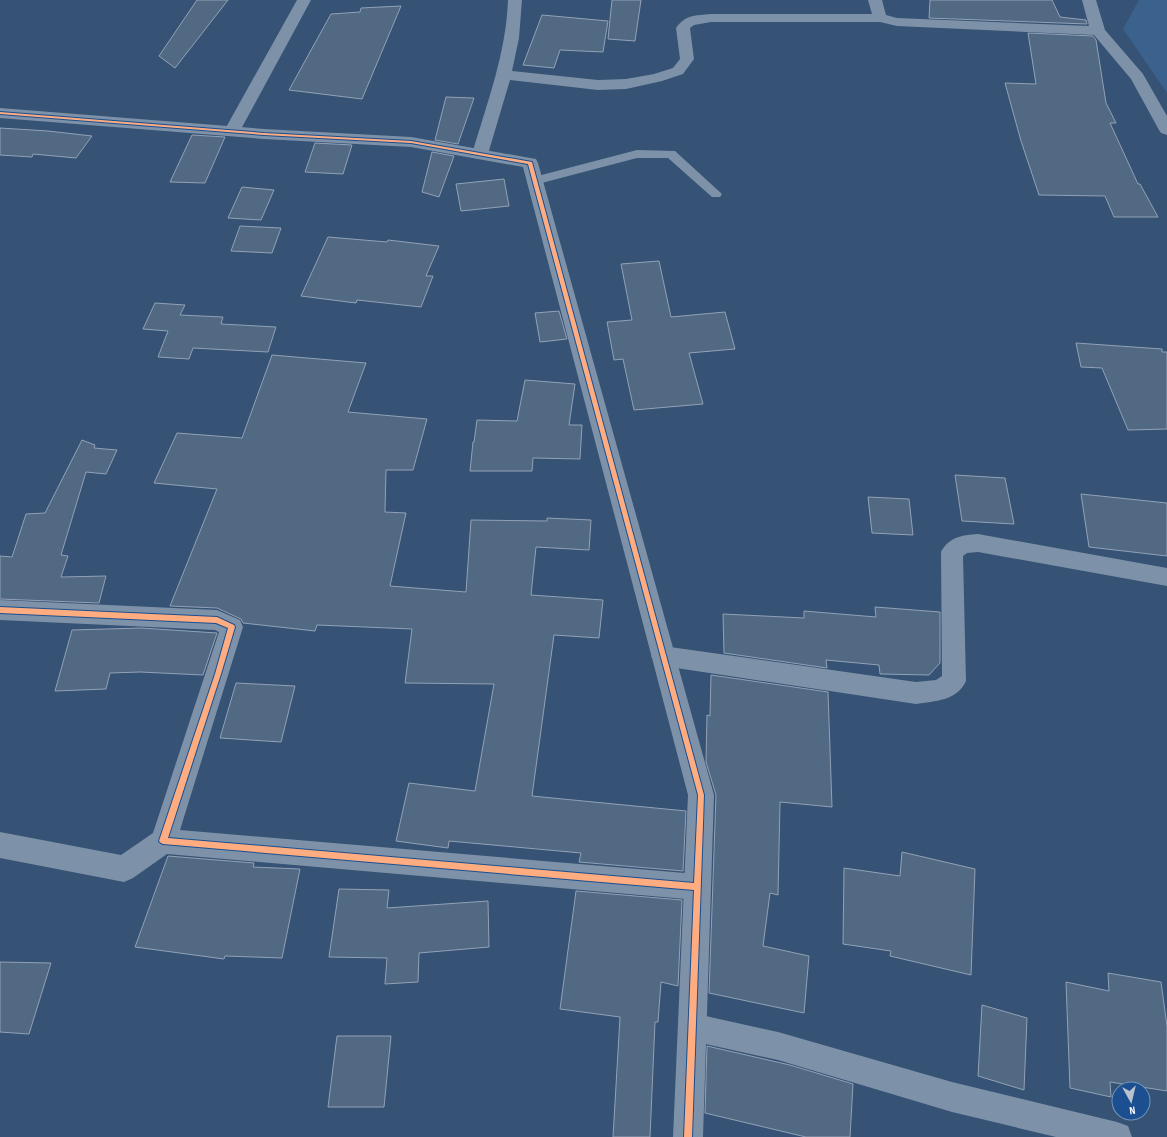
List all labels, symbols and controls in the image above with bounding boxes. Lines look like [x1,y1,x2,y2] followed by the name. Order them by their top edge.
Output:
[1111,1081,1151,1121] north arrow
[1128,1104,1136,1117] text: N

